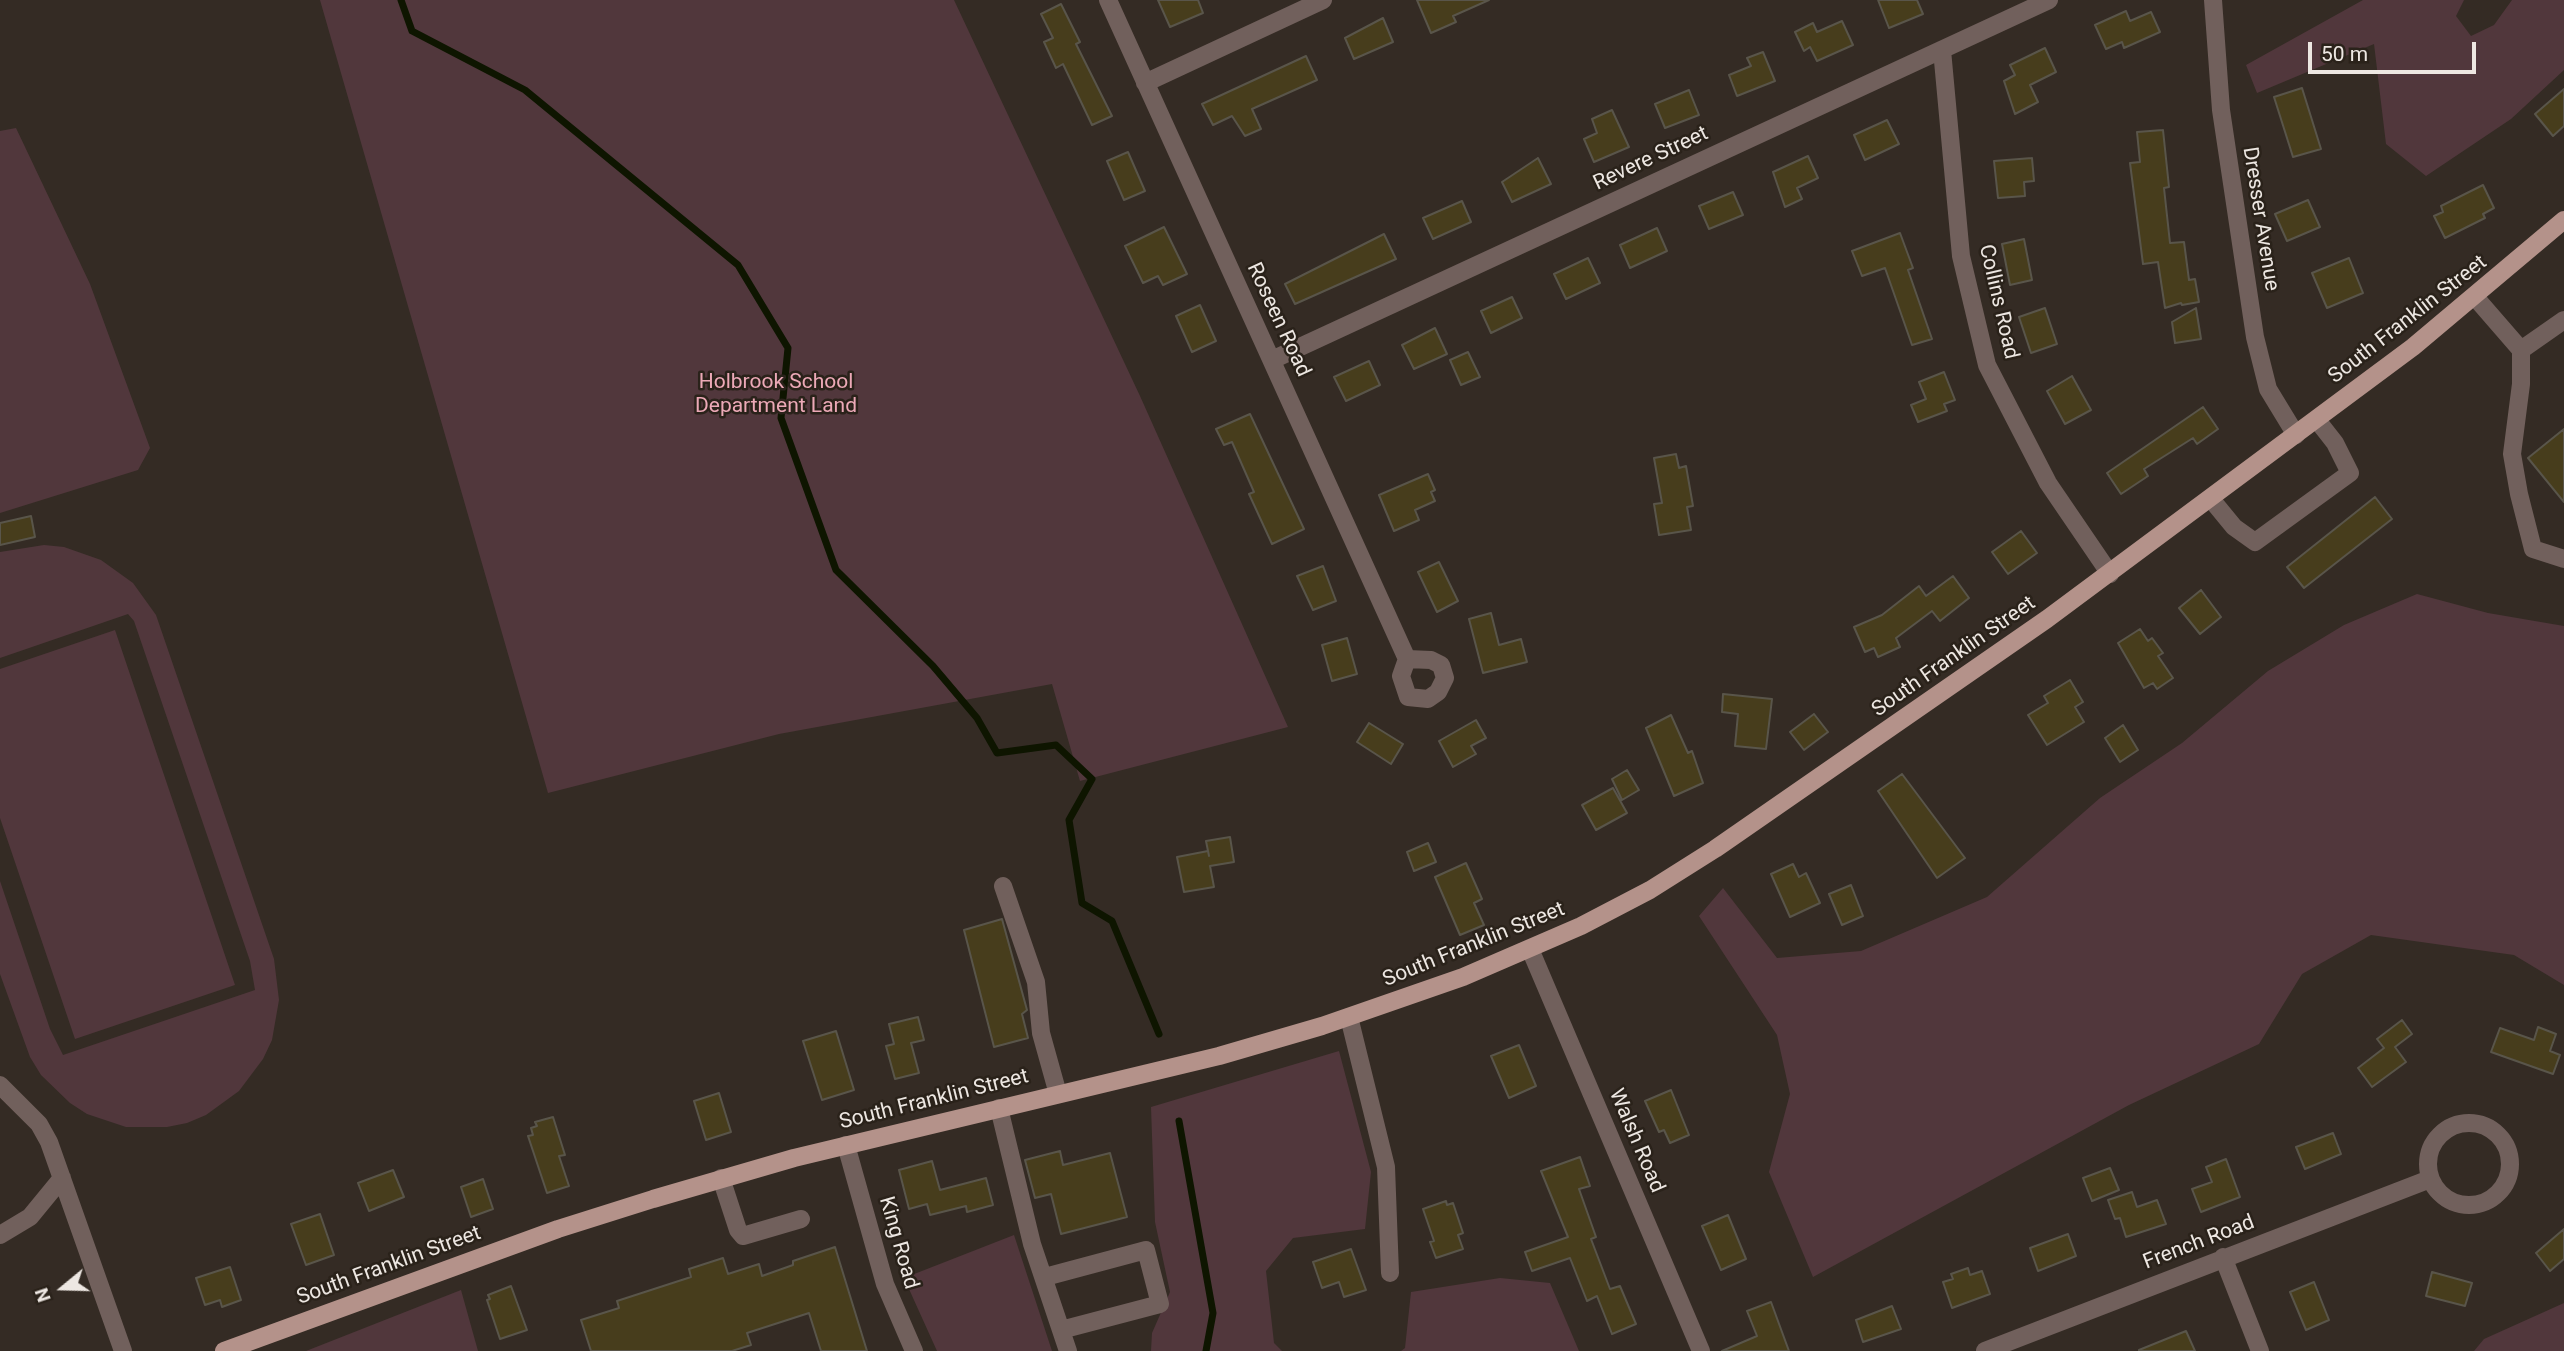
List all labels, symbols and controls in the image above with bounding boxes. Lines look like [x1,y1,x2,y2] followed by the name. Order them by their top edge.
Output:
[2312,28,2480,72] scale bar
[2321,42,2368,66] text: 50 m
[1590,121,1712,197] street label: Revere Street
[2236,145,2284,293] street label: Dresser Avenue
[1973,242,2023,362] street label: Collins Road
[2324,250,2492,390] street label: South Franklin Street
[1241,259,1315,381] street label: Roseen Road
[695,370,857,420] park label: Holbrook School Department Land
[1867,591,2041,723] street label: South Franklin Street
[1379,897,1569,993] street label: South Franklin Street
[837,1064,1031,1136] street label: South Franklin Street
[1603,1085,1669,1197] street label: Walsh Road
[873,1194,923,1292] street label: King Road
[2140,1210,2258,1276] street label: French Road
[294,1221,484,1311] street label: South Franklin Street
[28,1253,98,1323] north arrow
[30,1285,56,1305] text: N

